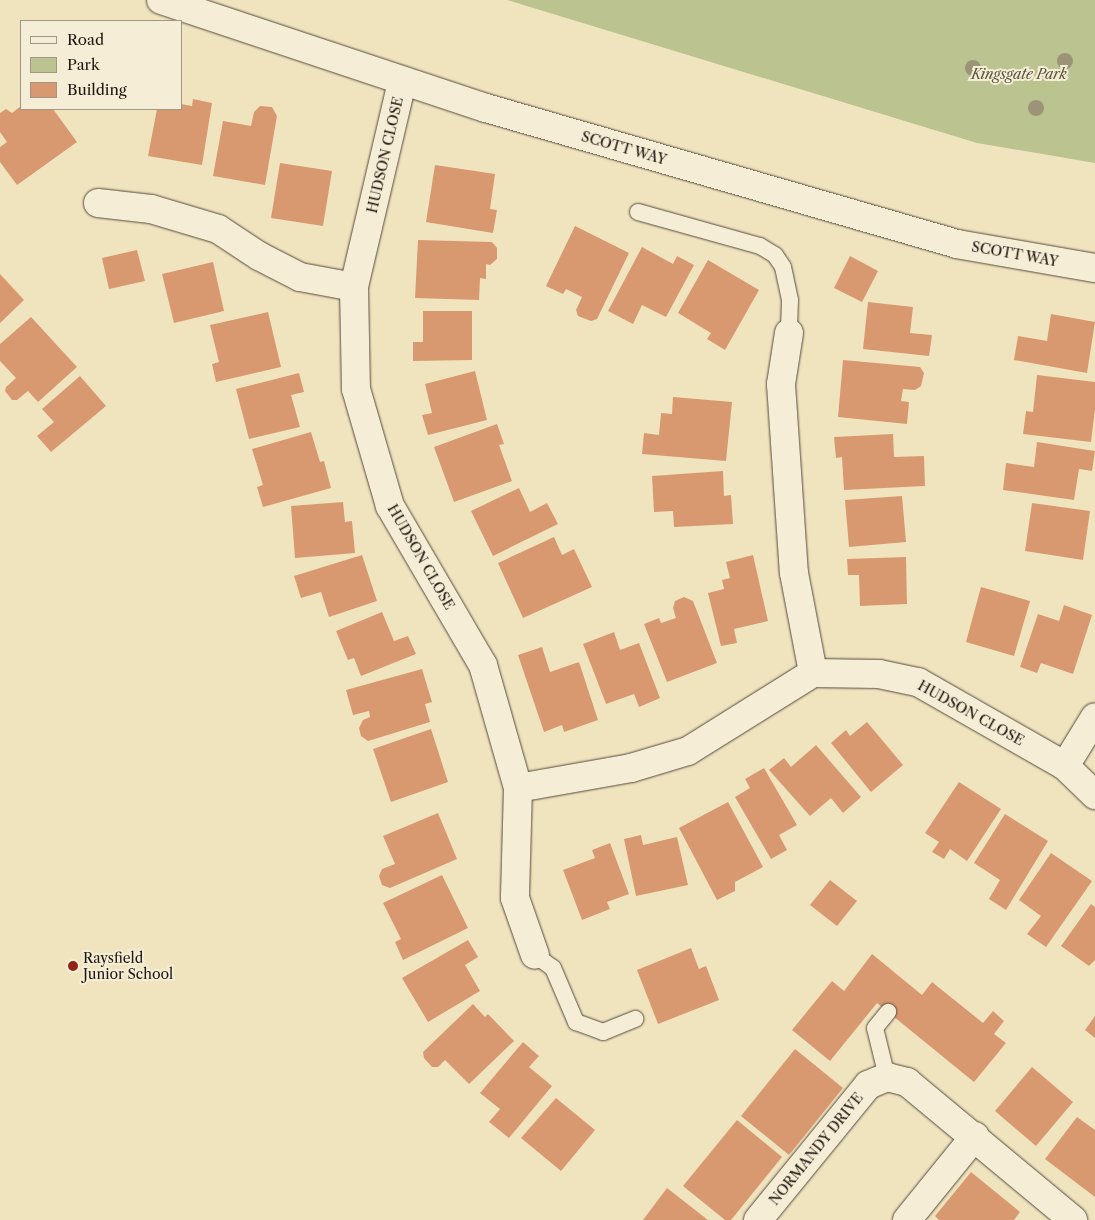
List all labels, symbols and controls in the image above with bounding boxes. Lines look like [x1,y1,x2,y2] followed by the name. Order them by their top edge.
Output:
[20,20,182,110] legend
[67,30,104,49] text: Road
[67,55,100,74] text: Park
[971,66,1067,82] park label: Kingsgate Park
[67,80,127,99] text: Building
[363,95,407,215] street label: HUDSON CLOSE
[579,128,669,168] street label: SCOTT WAY
[970,238,1060,270] street label: SCOTT WAY
[384,501,458,613] street label: HUDSON CLOSE
[915,677,1027,749] street label: HUDSON CLOSE
[83,950,174,982] place label: Raysfield Junior School
[67,960,79,972] marker: Raysfield Junior School
[765,1089,867,1209] street label: NORMANDY DRIVE

